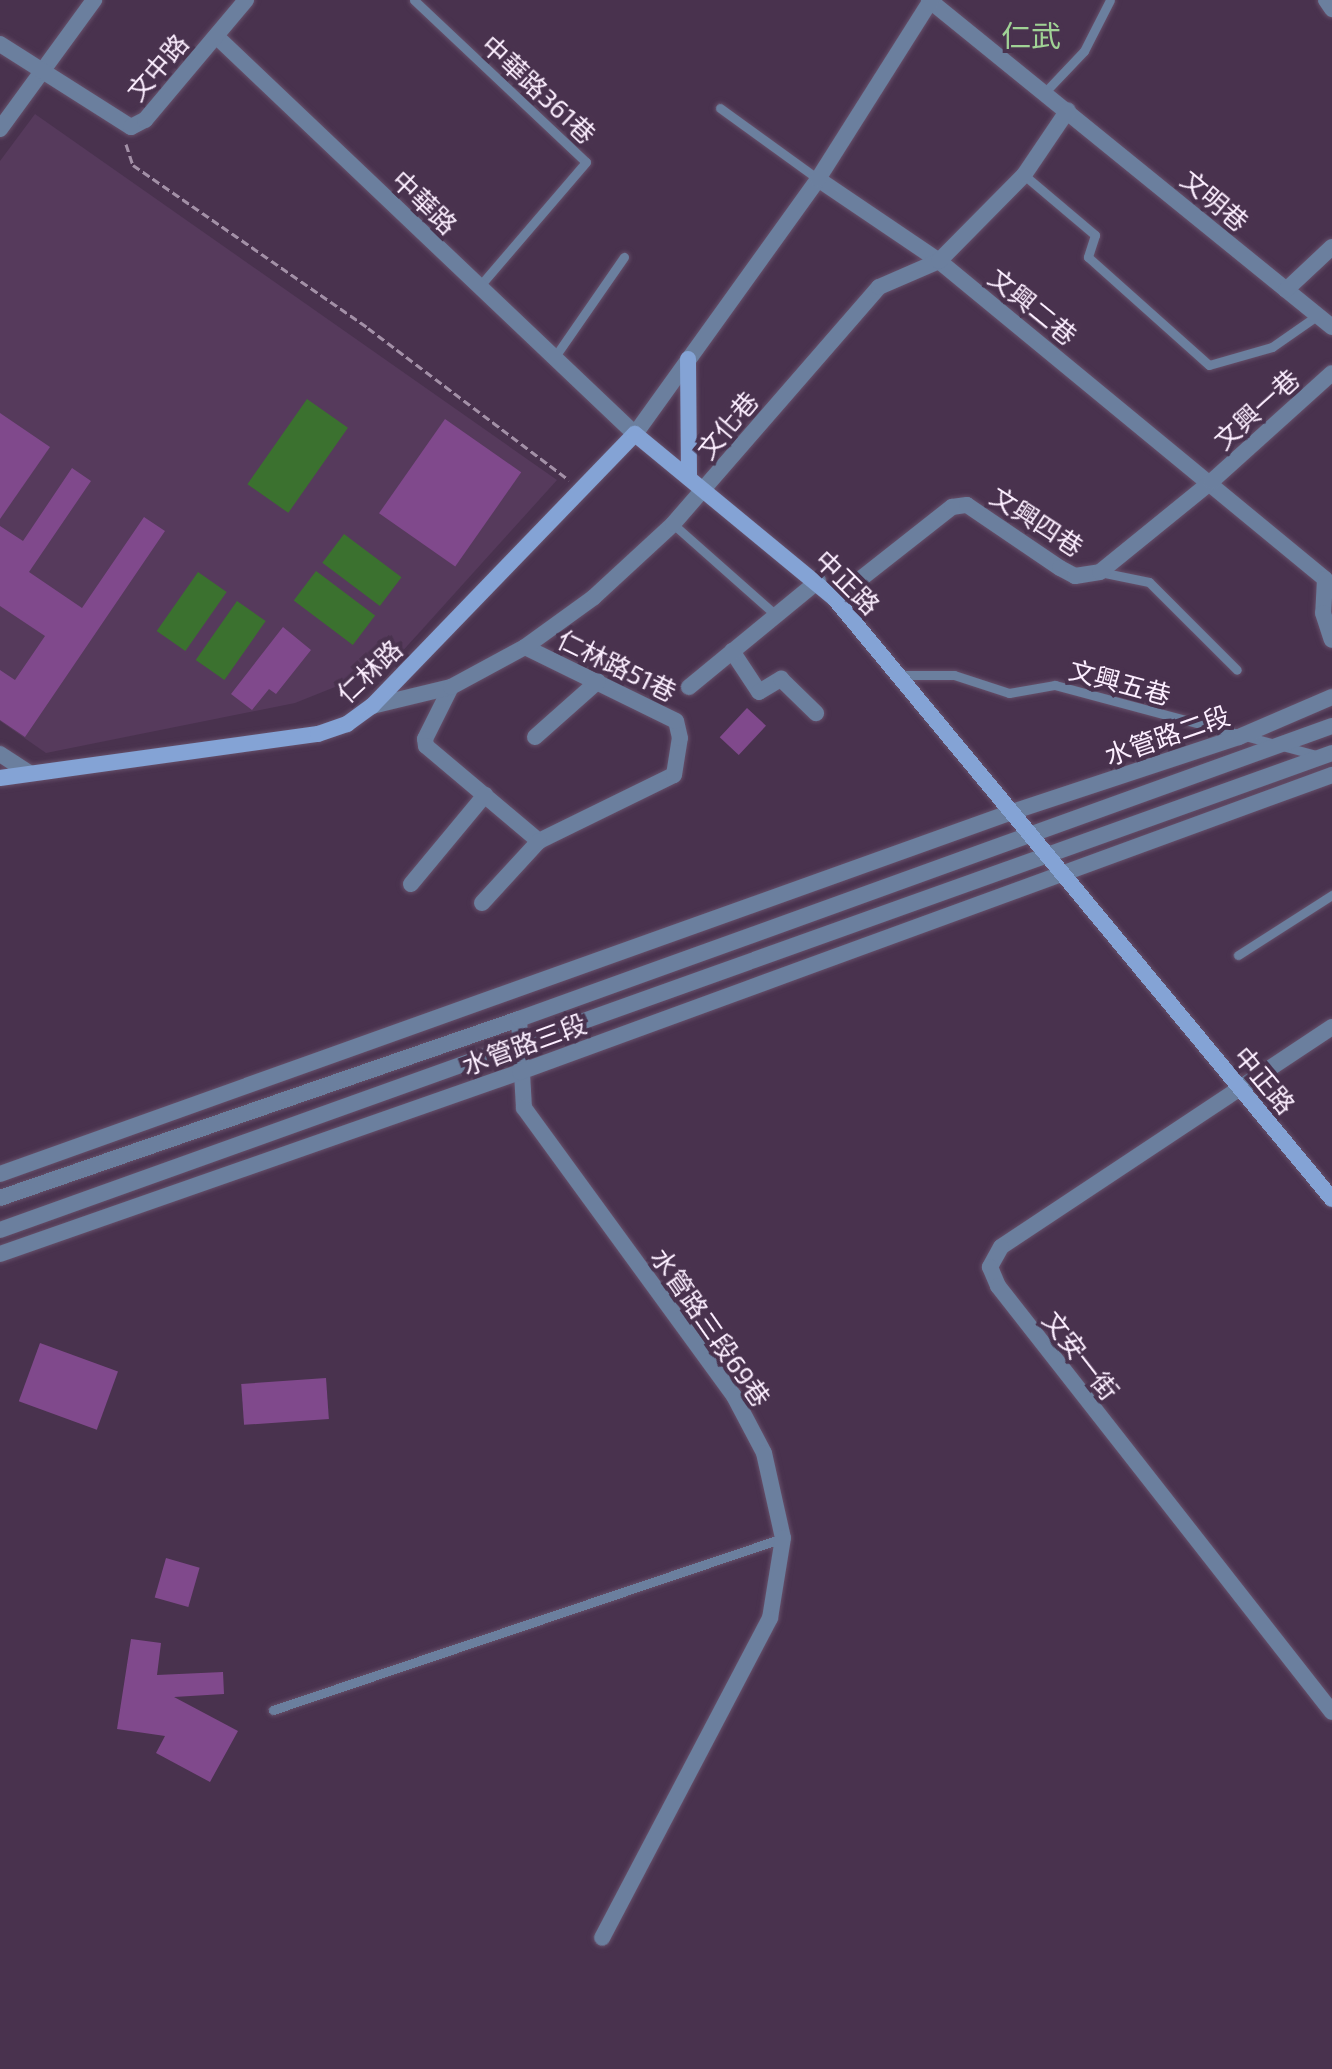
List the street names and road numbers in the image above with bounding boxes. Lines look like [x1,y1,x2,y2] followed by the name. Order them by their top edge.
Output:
[120,27,194,107] street label: 文中路
[476,29,602,149] street label: 中華路361巷
[1175,163,1255,237] street label: 文明巷
[386,164,464,240] street label: 中華路
[983,261,1083,351] street label: 文興二巷
[1207,363,1305,455] street label: 文興一巷
[690,385,764,465] street label: 文化巷
[985,480,1089,562] street label: 文興四巷
[809,543,887,621] street label: 中正路
[553,623,681,707] street label: 仁林路51巷
[330,633,408,709] street label: 仁林路
[1066,653,1174,711] street label: 文興五巷
[1100,699,1234,771] street label: 水管路二段
[458,1007,590,1081] street label: 水管路三段
[1228,1040,1302,1120] street label: 中正路
[645,1242,777,1412] street label: 水管路三段69巷
[1037,1304,1125,1406] street label: 文安一街

